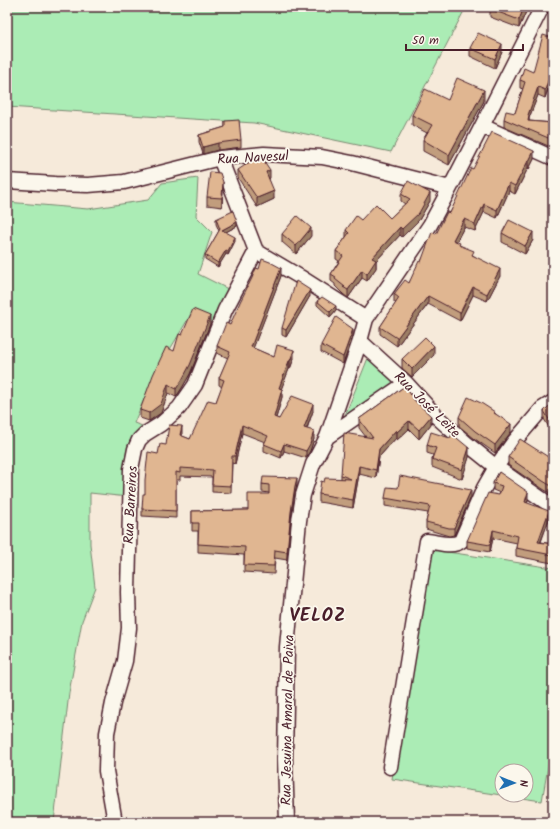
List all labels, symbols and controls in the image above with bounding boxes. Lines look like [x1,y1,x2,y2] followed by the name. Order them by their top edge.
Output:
[406,26,523,52] scale bar
[412,31,439,50] text: 50 m
[217,145,290,171] street label: Rua Navesul
[389,367,466,444] street label: Rua José Leite
[118,465,144,545] street label: Rua Barreiros
[289,602,347,631] district label: VELOZ
[276,634,300,806] street label: Rua Jesuina Amaral de Paiva
[494,763,534,803] north arrow
[514,780,532,787] text: N

